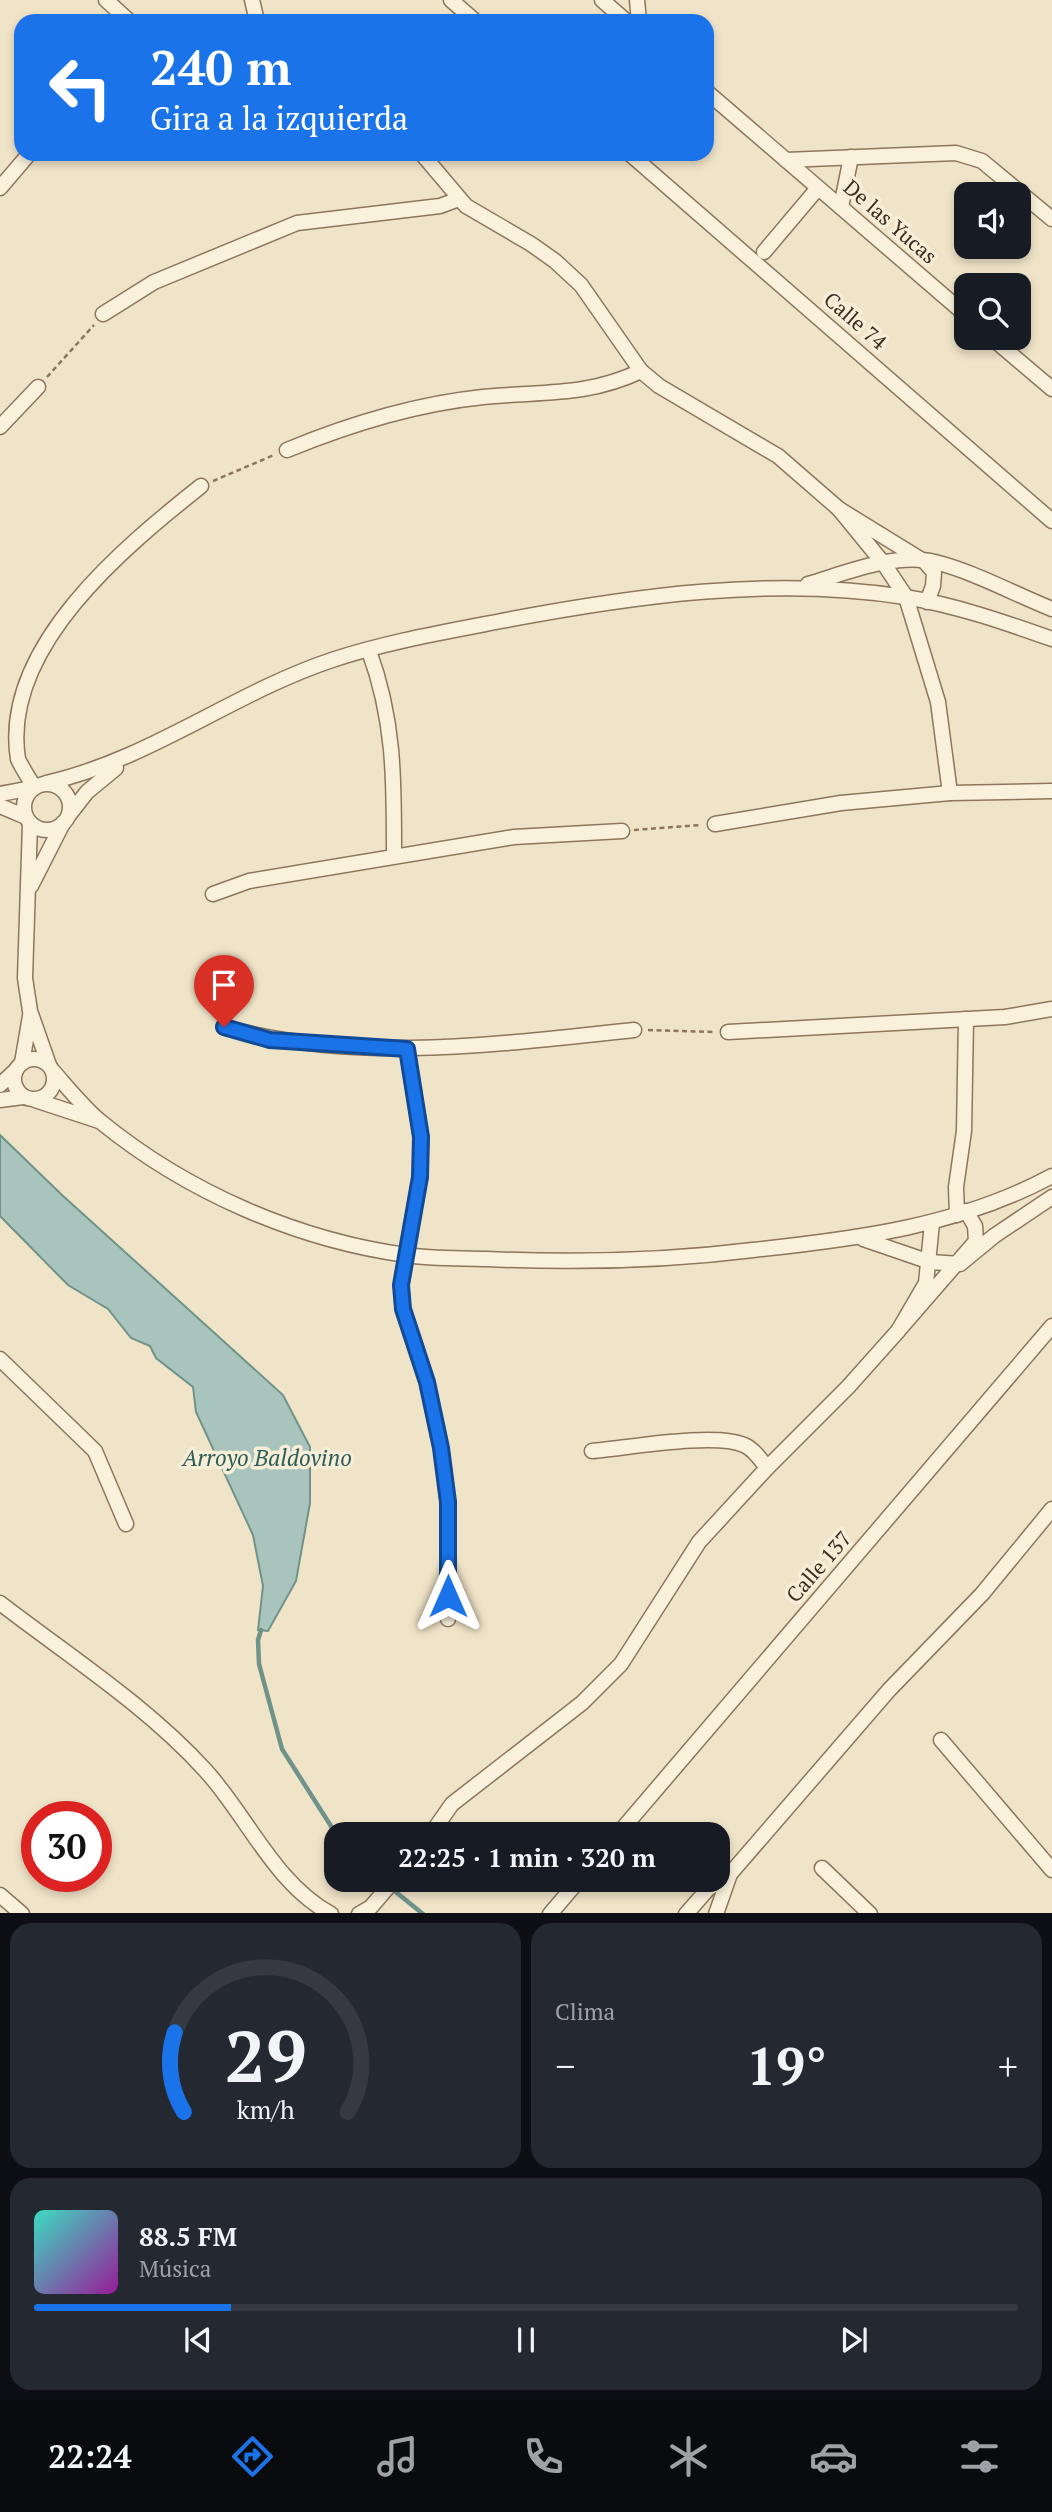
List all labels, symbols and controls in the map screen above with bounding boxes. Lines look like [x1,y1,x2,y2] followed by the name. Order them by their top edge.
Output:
[150,34,292,99] text: 240 m
[35,42,126,133] icon: left
[150,97,408,139] text: Gira a la izquierda
[838,173,943,270] street label: De las Yucas
[954,182,1031,350] map controls
[954,182,1031,259] button: sound
[954,273,1031,350] button: search
[818,285,894,356] street label: Calle 74
[194,955,254,1027] pin
[205,966,243,1004] icon: arrive
[180,1442,352,1473] water label: Arroyo Baldovino
[779,1525,857,1608] street label: Calle 137
[411,1559,485,1633] position arrow
[21,1801,112,1892] speed limit sign: 30
[398,1840,656,1874] text: 22:25 · 1 min · 320 m
[555,1996,615,2027] text: Clima
[224,2006,307,2103] text: 29
[746,2031,827,2100] text: 19°
[555,2041,575,2091] text: −
[998,2041,1018,2091] text: +
[237,2092,295,2125] text: km/h
[139,2219,237,2253] text: 88.5 FM
[139,2253,211,2284] text: Música
[179,2321,217,2359] icon: previous
[507,2321,545,2359] icon: pause
[835,2321,873,2359] icon: next
[228,2432,277,2481] icon: directions
[373,2432,422,2481] icon: music
[519,2432,568,2481] icon: phone
[664,2432,713,2481] icon: climate
[809,2432,858,2481] icon: car
[955,2432,1004,2481] icon: filters
[48,2435,131,2477] text: 22:24

